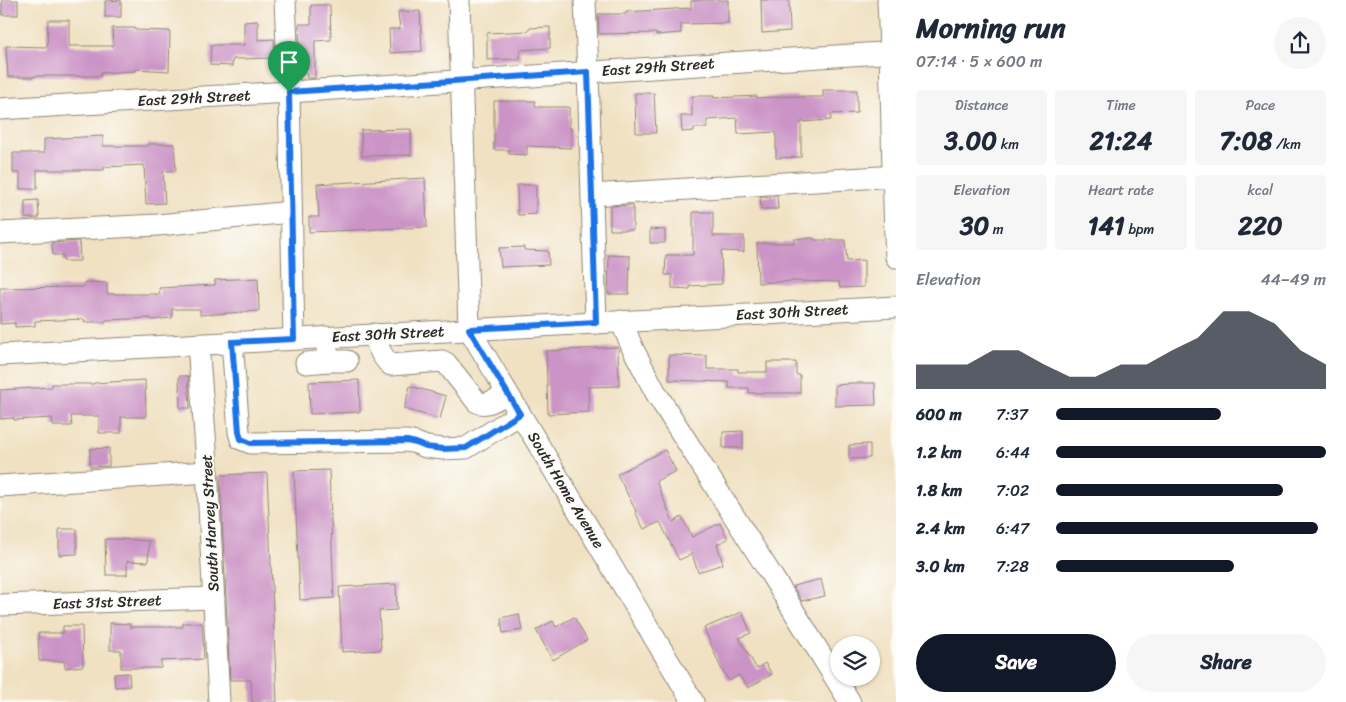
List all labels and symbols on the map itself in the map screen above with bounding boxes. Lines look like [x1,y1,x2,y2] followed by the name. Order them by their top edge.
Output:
[268,41,310,92] pin
[601,50,716,84] street label: East 29th Street
[137,82,252,114] street label: East 29th Street
[735,296,849,328] street label: East 30th Street
[331,318,445,350] street label: East 30th Street
[521,426,612,554] street label: South Home Avenue
[193,453,227,592] street label: South Harvey Street
[52,587,162,617] street label: East 31st Street

